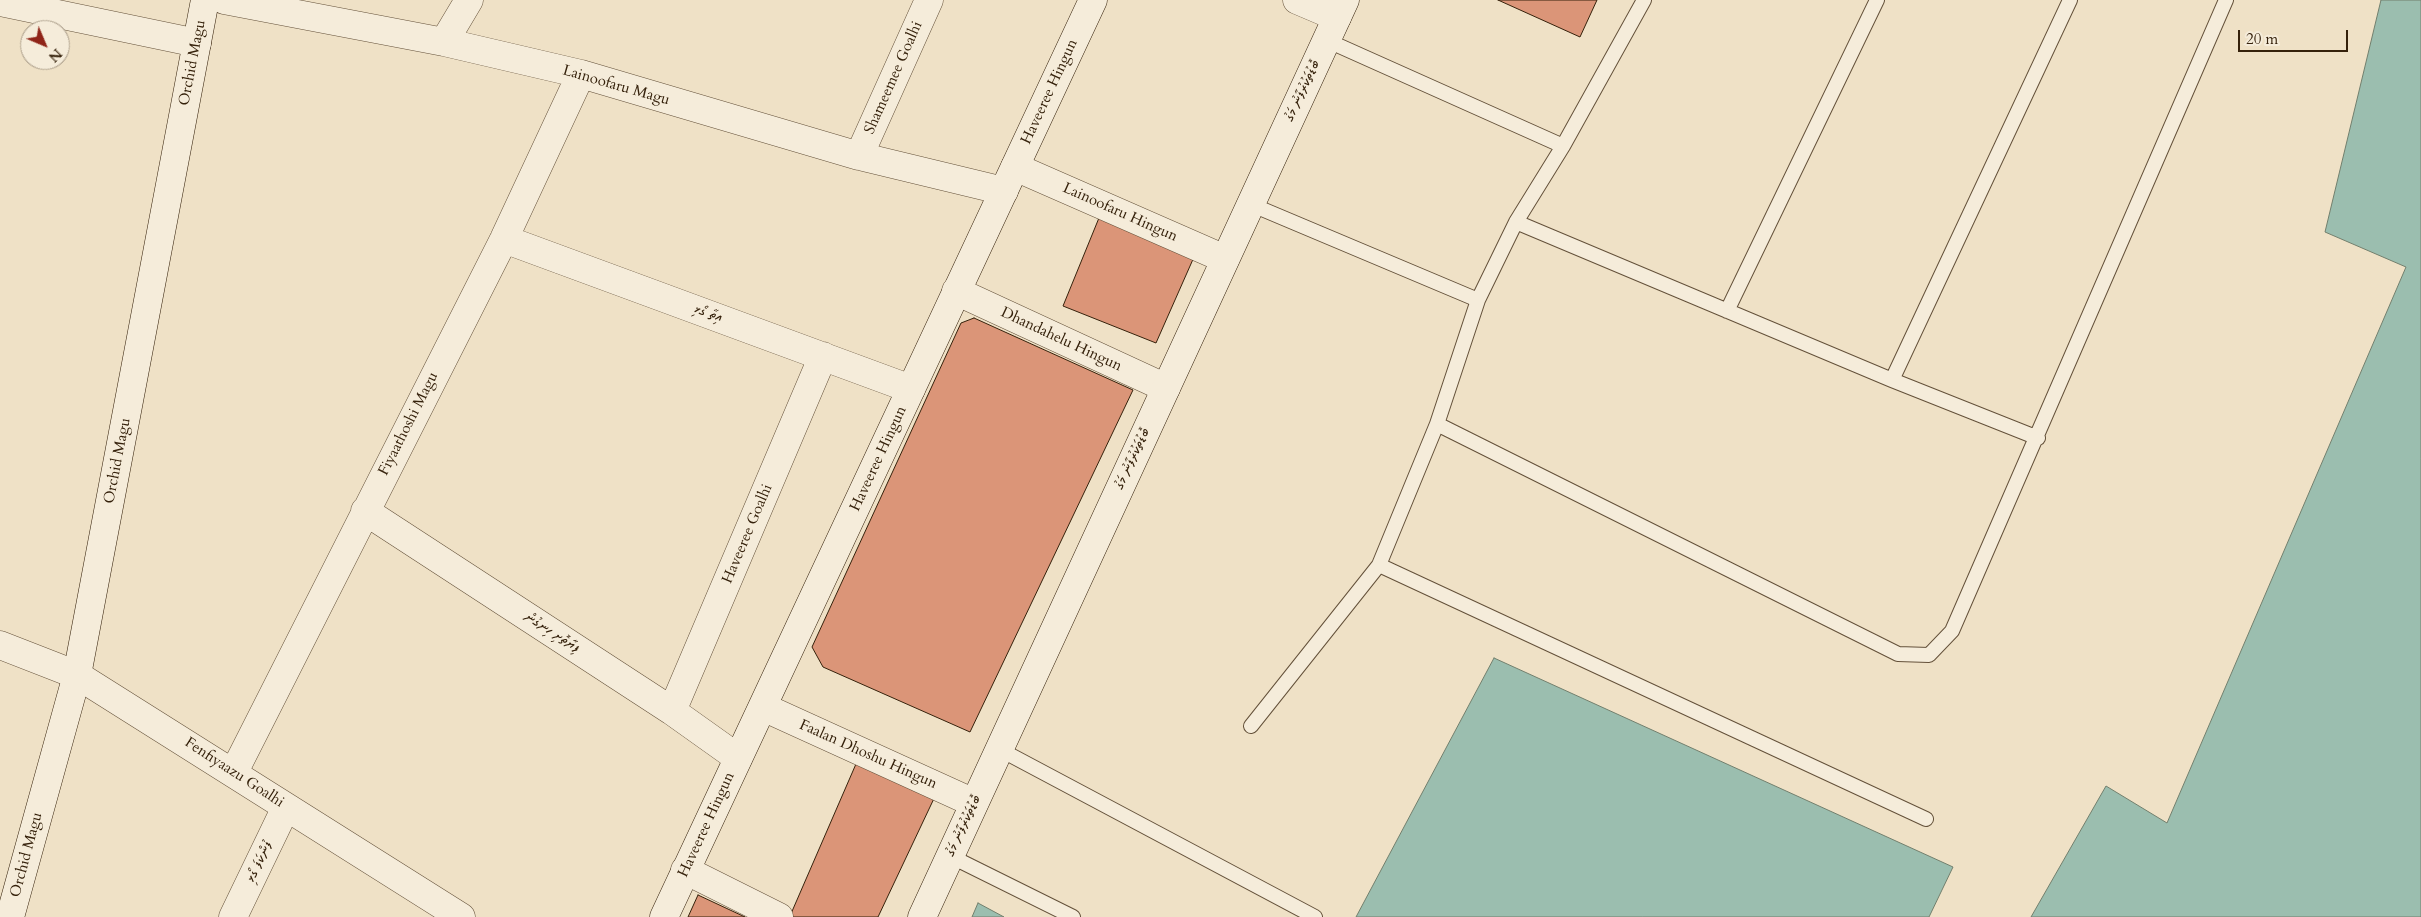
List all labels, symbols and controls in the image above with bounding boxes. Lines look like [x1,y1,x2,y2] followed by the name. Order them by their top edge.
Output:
[176,19,210,107] street label: Orchid Magu
[861,19,927,137] street label: Shameemee Goalhi
[20,20,70,70] north arrow
[2241,20,2351,52] scale bar
[2246,29,2278,49] text: 20 m
[1018,37,1082,147] street label: Haveeree Hingun
[44,44,66,66] text: N
[1281,57,1325,125] street label: ބޮޑުތަކުރުފާނު މަގު
[560,62,672,110] street label: Lainoofaru Magu
[1060,180,1180,246] street label: Lainoofaru Hingun
[691,300,725,328] street label: އިތާ ގޯޅި
[998,304,1124,376] street label: Dhandahelu Hingun
[375,369,443,479] street label: Fiyaathoshi Magu
[847,404,911,514] street label: Haveeree Hingun
[101,417,135,505] street label: Orchid Magu
[1111,425,1155,493] street label: ބޮޑުތަކުރުފާނު މަގު
[719,482,777,586] street label: Haveeree Goalhi
[521,608,583,658] street label: ފިޔާތޮށި ހިނގުން
[796,717,940,793] street label: Faalan Dhoshu Hingun
[181,734,287,812] street label: Fenfiyaazu Goalhi
[675,770,739,880] street label: Haveeree Hingun
[942,792,986,860] street label: ބޮޑުތަކުރުފާނު މަގު
[7,811,47,899] street label: Orchid Magu
[242,838,278,886] street label: ފުންކަފަ ގޯޅި

